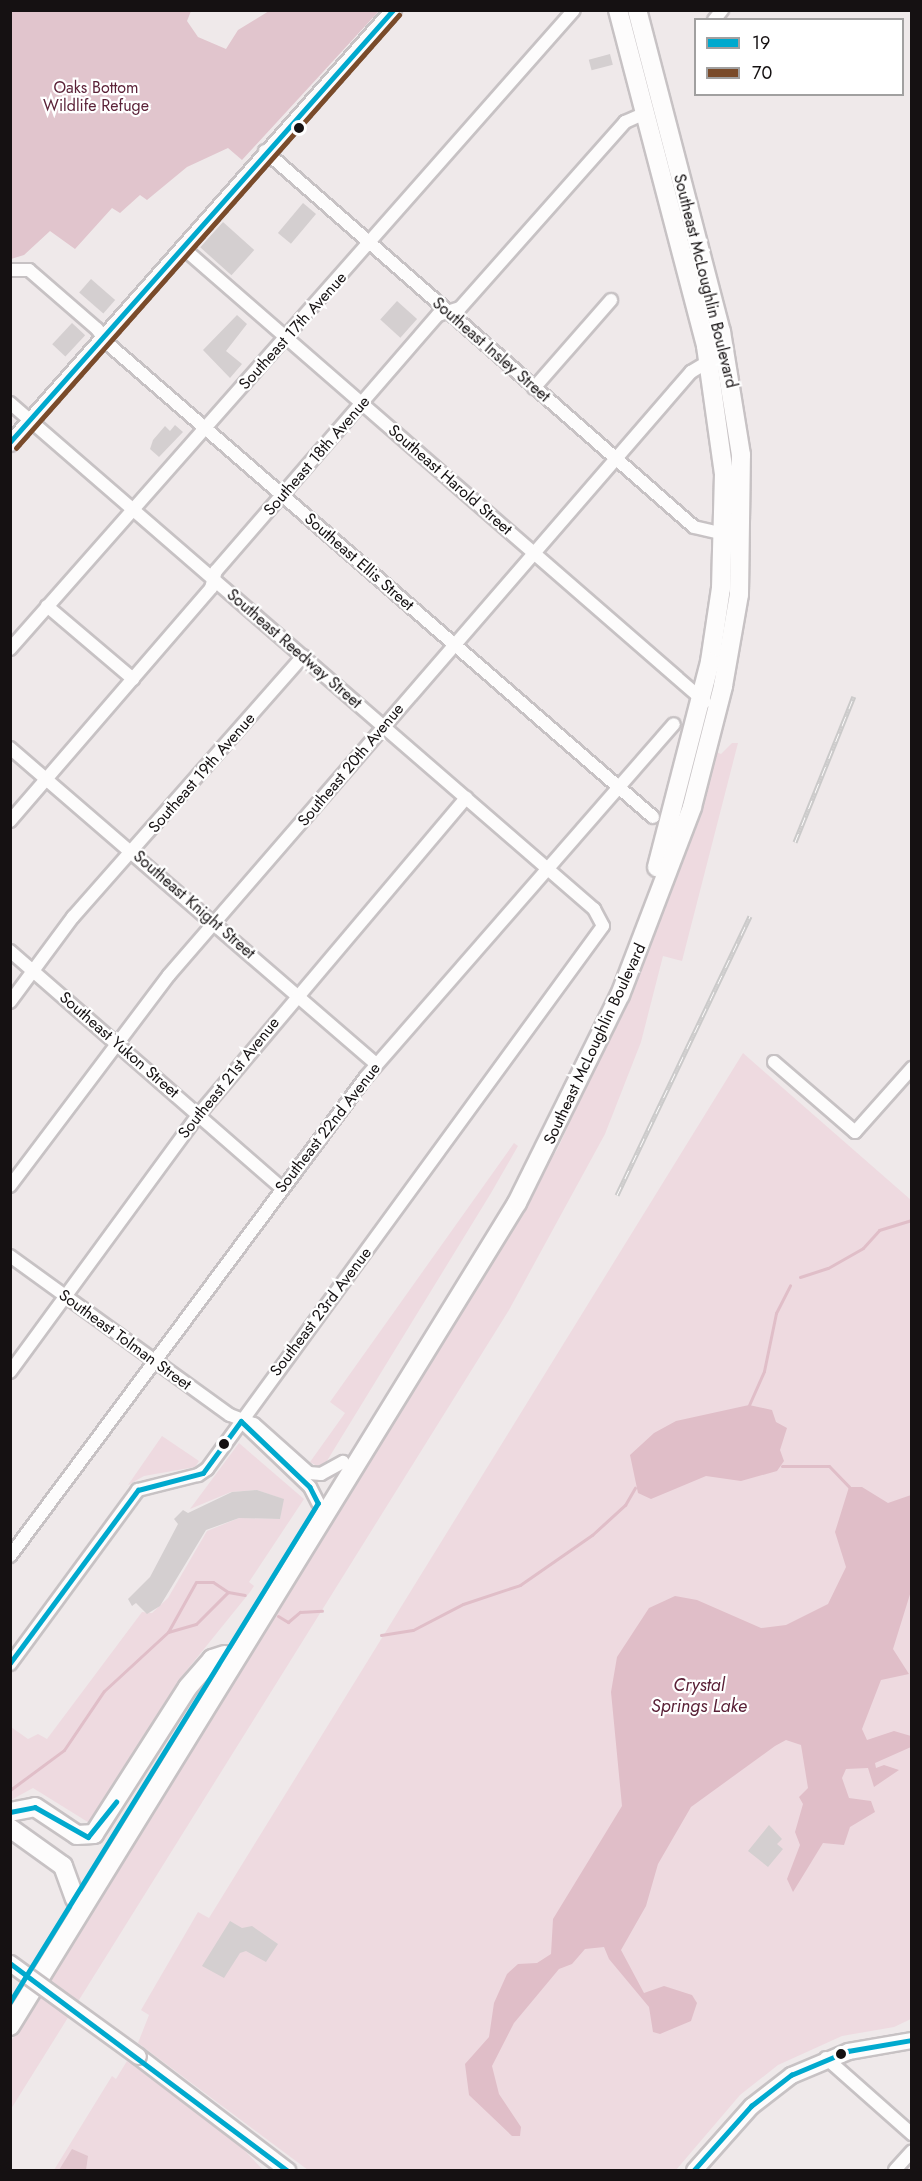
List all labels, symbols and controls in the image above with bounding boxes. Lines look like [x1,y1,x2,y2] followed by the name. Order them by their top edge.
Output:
[694,18,904,96] legend
[752,30,770,56] text: 19
[752,60,772,86] text: 70
[43,78,149,116] park label: Oaks Bottom Wildlife Refuge
[293,122,305,134] unlabelled marker
[669,172,741,390] street label: Southeast McLoughlin Boulevard
[235,268,351,394] street label: Southeast 17th Avenue
[428,294,554,406] street label: Southeast Insley Street
[260,392,374,520] street label: Southeast 18th Avenue
[384,421,516,539] street label: Southeast Harold Street
[300,509,418,615] street label: Southeast Ellis Street
[223,585,365,713] street label: Southeast Reedway Street
[294,700,408,830] street label: Southeast 20th Avenue
[145,709,259,837] street label: Southeast 19th Avenue
[129,847,259,963] street label: Southeast Knight Street
[540,940,650,1148] street label: Southeast McLoughlin Boulevard
[55,988,183,1102] street label: Southeast Yukon Street
[174,1014,284,1142] street label: Southeast 21st Avenue
[271,1059,385,1197] street label: Southeast 22nd Avenue
[266,1244,376,1380] street label: Southeast 23rd Avenue
[55,1286,195,1394] street label: Southeast Tolman Street
[218,1438,230,1450] unlabelled marker
[651,1675,747,1718] water label: Crystal Springs Lake
[835,2048,847,2060] unlabelled marker

